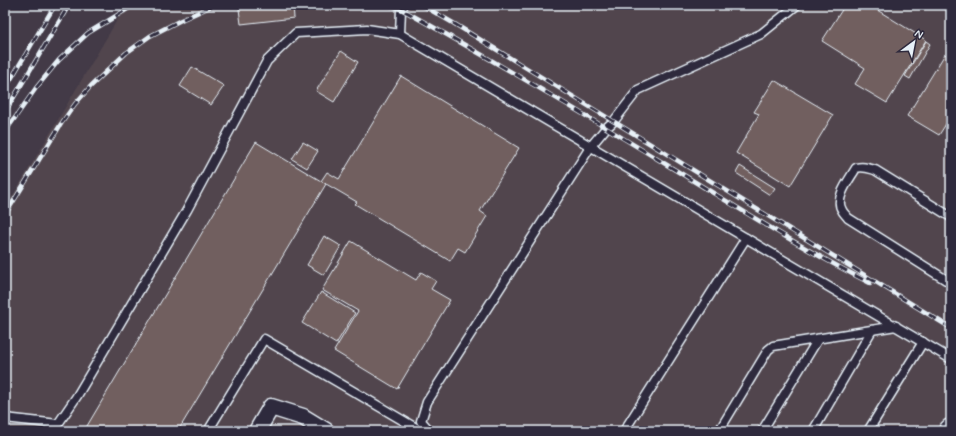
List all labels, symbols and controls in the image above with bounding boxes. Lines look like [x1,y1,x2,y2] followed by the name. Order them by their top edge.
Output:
[894,22,934,62] north arrow
[912,26,926,42] text: N

